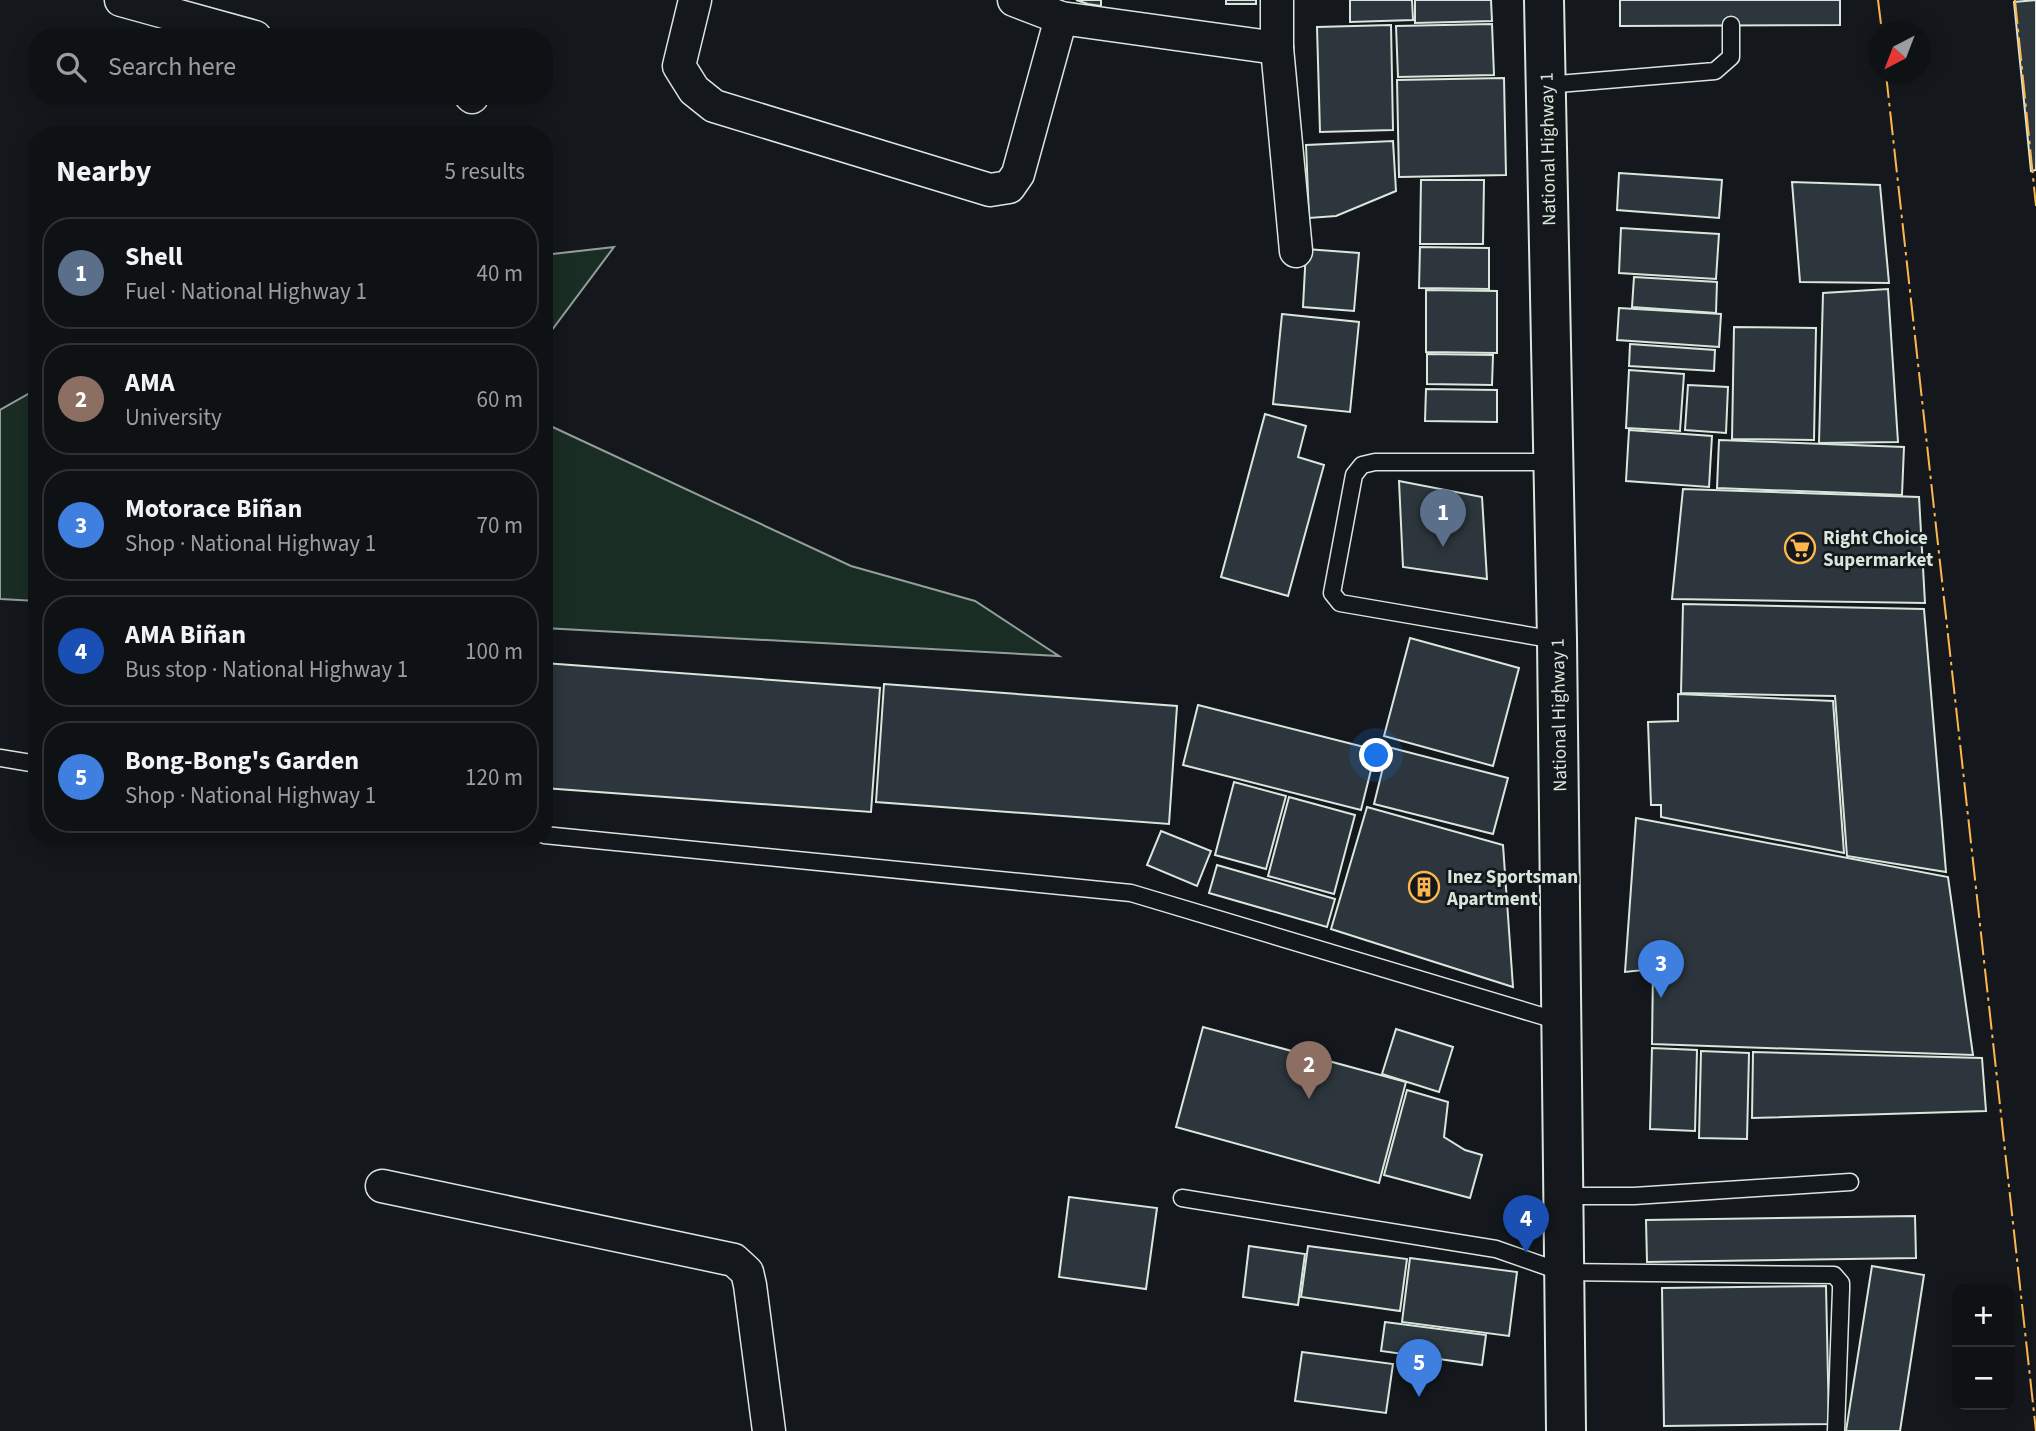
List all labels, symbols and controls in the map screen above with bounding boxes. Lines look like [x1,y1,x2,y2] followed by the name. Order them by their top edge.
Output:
[1868,21,1931,84] north arrow
[28,28,553,105] search box
[52,48,90,86] icon: search
[108,48,236,85] text: Search here
[1534,72,1563,226] street label: National Highway 1
[56,150,151,193] text: Nearby
[445,155,525,188] text: 5 results
[125,238,183,275] text: Shell
[75,257,87,290] text: 1
[476,257,523,290] text: 40 m
[125,275,367,308] text: Fuel · National Highway 1
[125,364,175,401] text: AMA
[75,383,87,416] text: 2
[476,383,523,416] text: 60 m
[125,401,222,434] text: University
[1420,489,1466,547] pin: 1
[125,490,302,527] text: Motorace Biñan
[75,509,87,542] text: 3
[476,509,523,542] text: 70 m
[1823,525,1933,574] place label: Right Choice Supermarket
[125,527,376,560] text: Shop · National Highway 1
[1783,531,1817,565] supermarket icon: Right Choice Supermarket
[125,616,246,653] text: AMA Biñan
[75,635,87,668] text: 4
[465,635,523,668] text: 100 m
[1545,638,1574,792] street label: National Highway 1
[125,653,408,686] text: Bus stop · National Highway 1
[1359,738,1393,772] your location
[125,742,359,779] text: Bong-Bong's Garden
[75,761,87,794] text: 5
[465,761,523,794] text: 120 m
[125,779,376,812] text: Shop · National Highway 1
[1446,864,1578,913] place label: Inez Sportsman Apartment
[1407,870,1441,904] building icon: Inez Sportsman Apartment
[1638,940,1684,998] pin: 3
[1286,1041,1332,1099] pin: 2
[1503,1195,1549,1253] pin: 4
[1952,1284,2015,1410] map controls
[1952,1284,2015,1347] button: +
[1396,1339,1442,1397] pin: 5
[1952,1347,2015,1410] button: −

